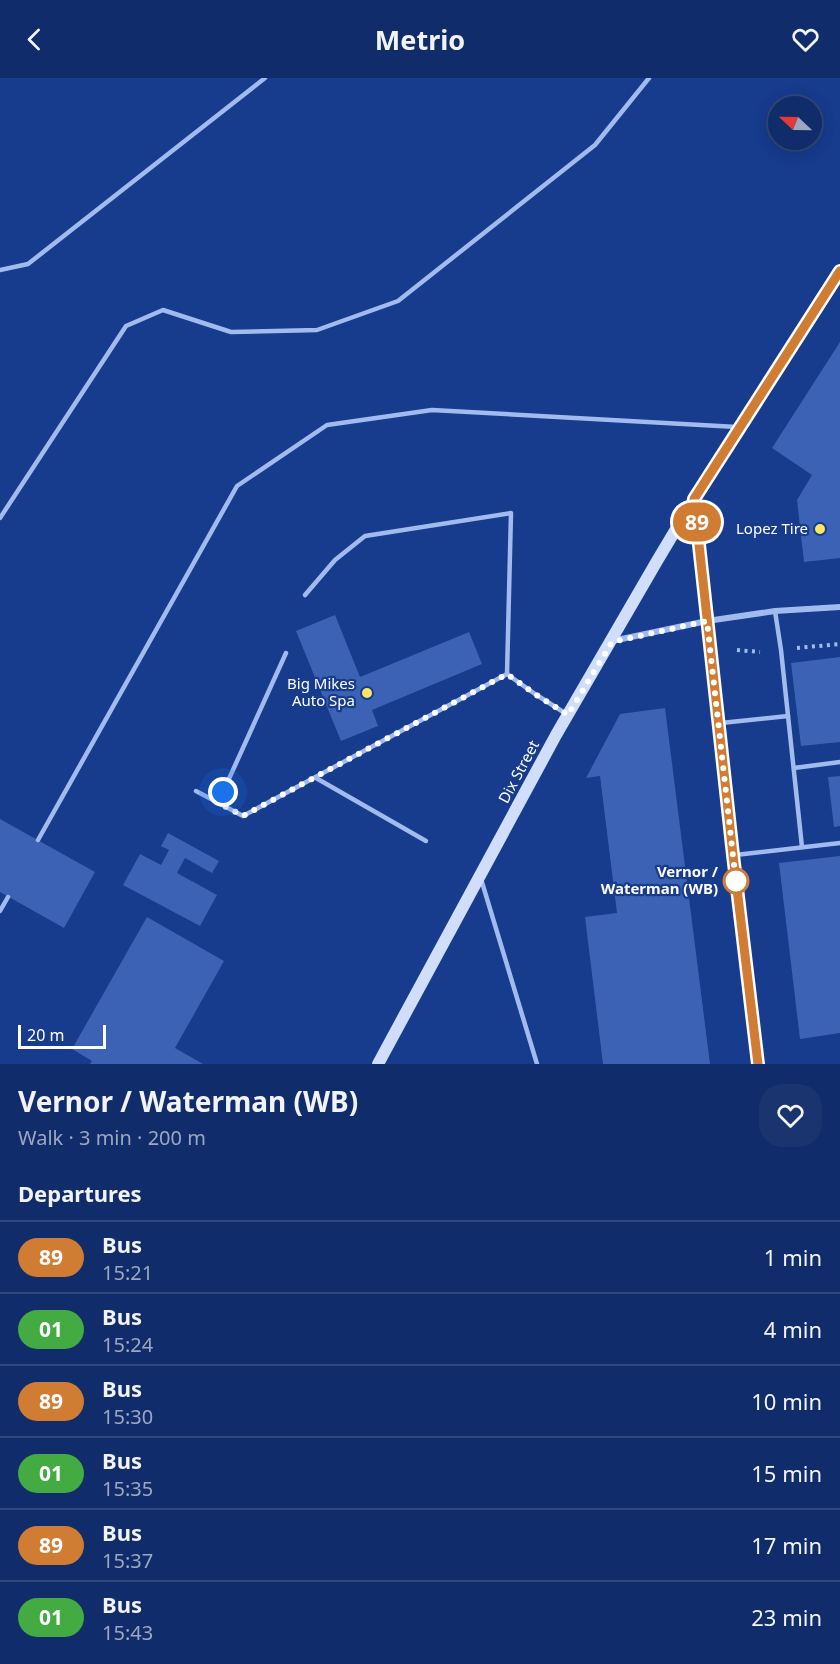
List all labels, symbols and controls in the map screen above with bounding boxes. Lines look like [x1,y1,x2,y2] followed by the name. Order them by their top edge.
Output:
[375,21,465,58] text: Metrio
[18,23,51,56] icon: back
[789,23,822,56] icon: heart
[768,96,822,150] north arrow
[768,96,822,150] map controls
[670,502,724,542] line badge: 89
[685,508,709,536] text: 89
[736,518,808,538] place label: Lopez Tire
[813,522,827,536] marker: Lopez Tire
[287,673,355,710] place label: Big Mikes Auto Spa
[360,686,374,700] marker: Big Mikes Auto Spa
[493,736,543,806] street label: Dix Street
[208,777,238,807] your location
[601,861,719,898] place label: Vernor / Waterman (WB)
[723,868,749,894] marker: Vernor / Waterman (WB)
[18,1022,106,1049] scale bar
[27,1024,64,1046] text: 20 m
[18,1082,358,1120] text: Vernor / Waterman (WB)
[759,1084,822,1147] button: heart
[18,1124,206,1151] text: Walk · 3 min · 200 m
[18,1178,142,1208] text: Departures
[102,1229,142,1259] text: Bus
[764,1242,822,1272] text: 1 min
[39,1243,63,1271] text: 89
[102,1259,153,1286] text: 15:21
[102,1301,142,1331] text: Bus
[764,1314,822,1344] text: 4 min
[39,1315,63,1343] text: 01
[102,1331,153,1358] text: 15:24
[102,1373,142,1403] text: Bus
[751,1386,822,1416] text: 10 min
[39,1387,63,1415] text: 89
[102,1403,153,1430] text: 15:30
[102,1445,142,1475] text: Bus
[751,1458,822,1488] text: 15 min
[39,1459,63,1487] text: 01
[102,1475,153,1502] text: 15:35
[102,1517,142,1547] text: Bus
[751,1530,822,1560] text: 17 min
[39,1531,63,1559] text: 89
[102,1547,153,1574] text: 15:37
[102,1589,142,1619] text: Bus
[751,1602,822,1632] text: 23 min
[39,1603,63,1631] text: 01
[102,1619,153,1646] text: 15:43

